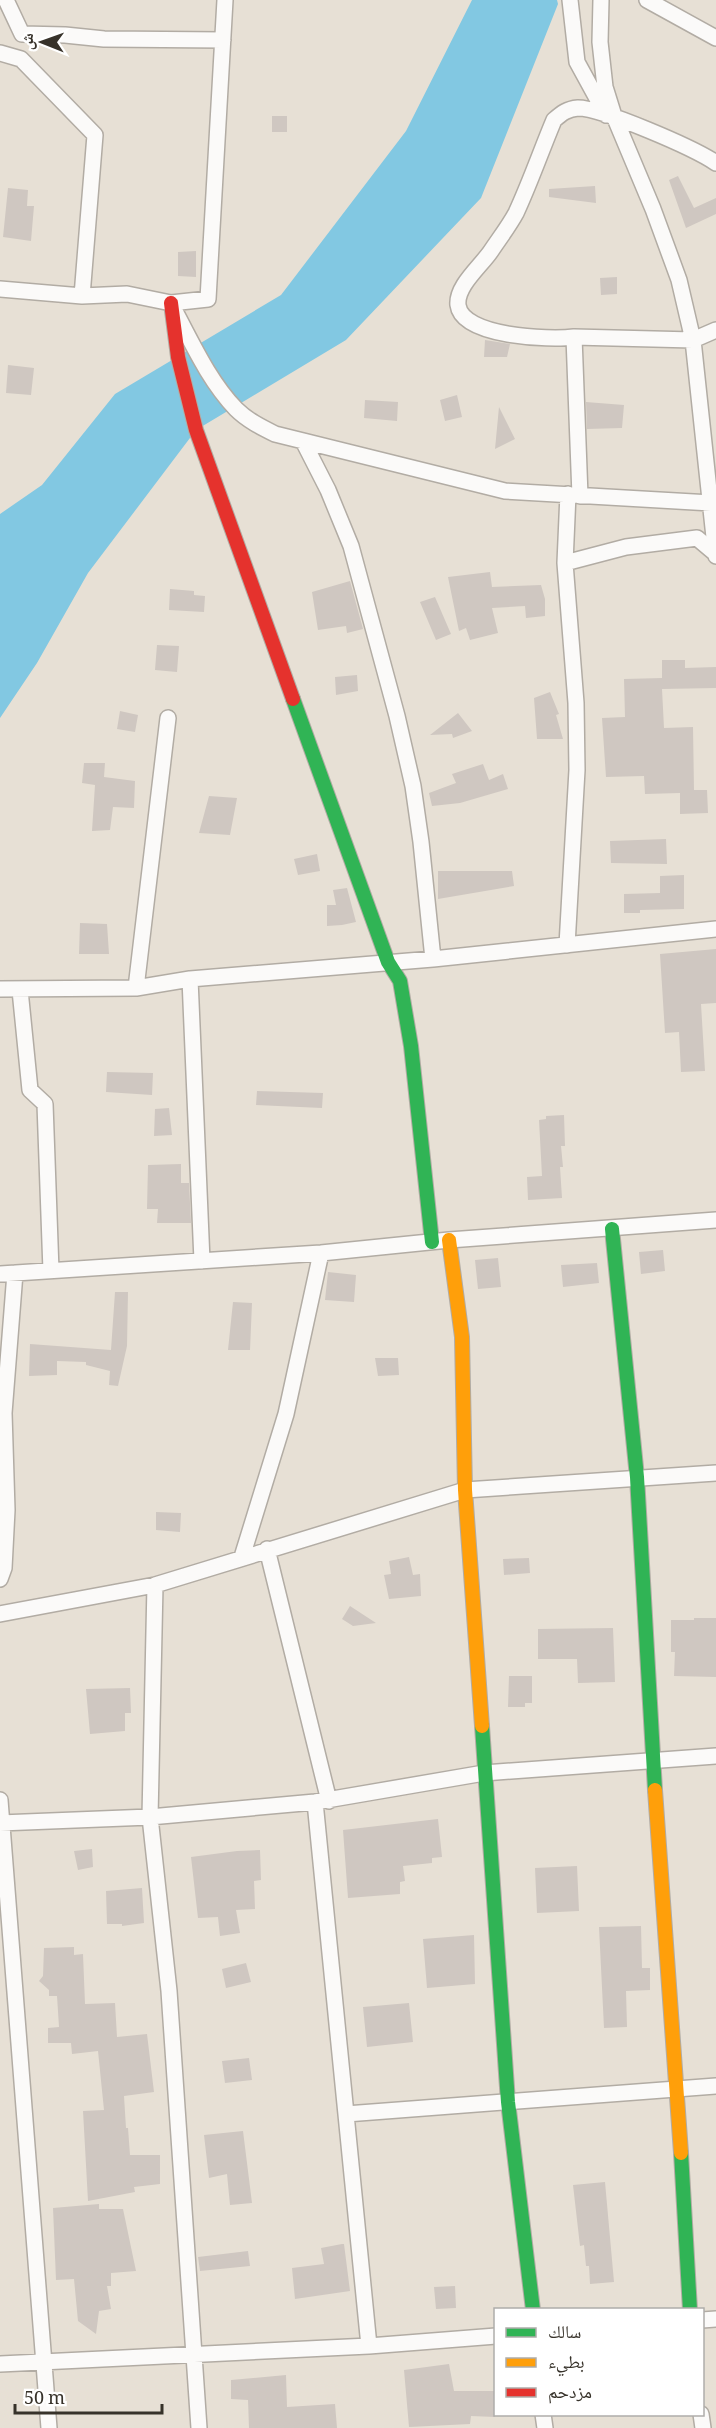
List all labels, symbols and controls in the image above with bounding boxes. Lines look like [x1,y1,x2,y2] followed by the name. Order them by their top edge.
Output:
[12,12,72,72] north arrow
[16,33,43,51] text: ش
[494,2308,704,2416] legend
[548,2319,581,2349] text: سالك
[548,2349,585,2379] text: بطيء
[15,2377,162,2415] scale bar
[548,2379,592,2409] text: مزدحم
[24,2385,65,2415] text: 50 m

